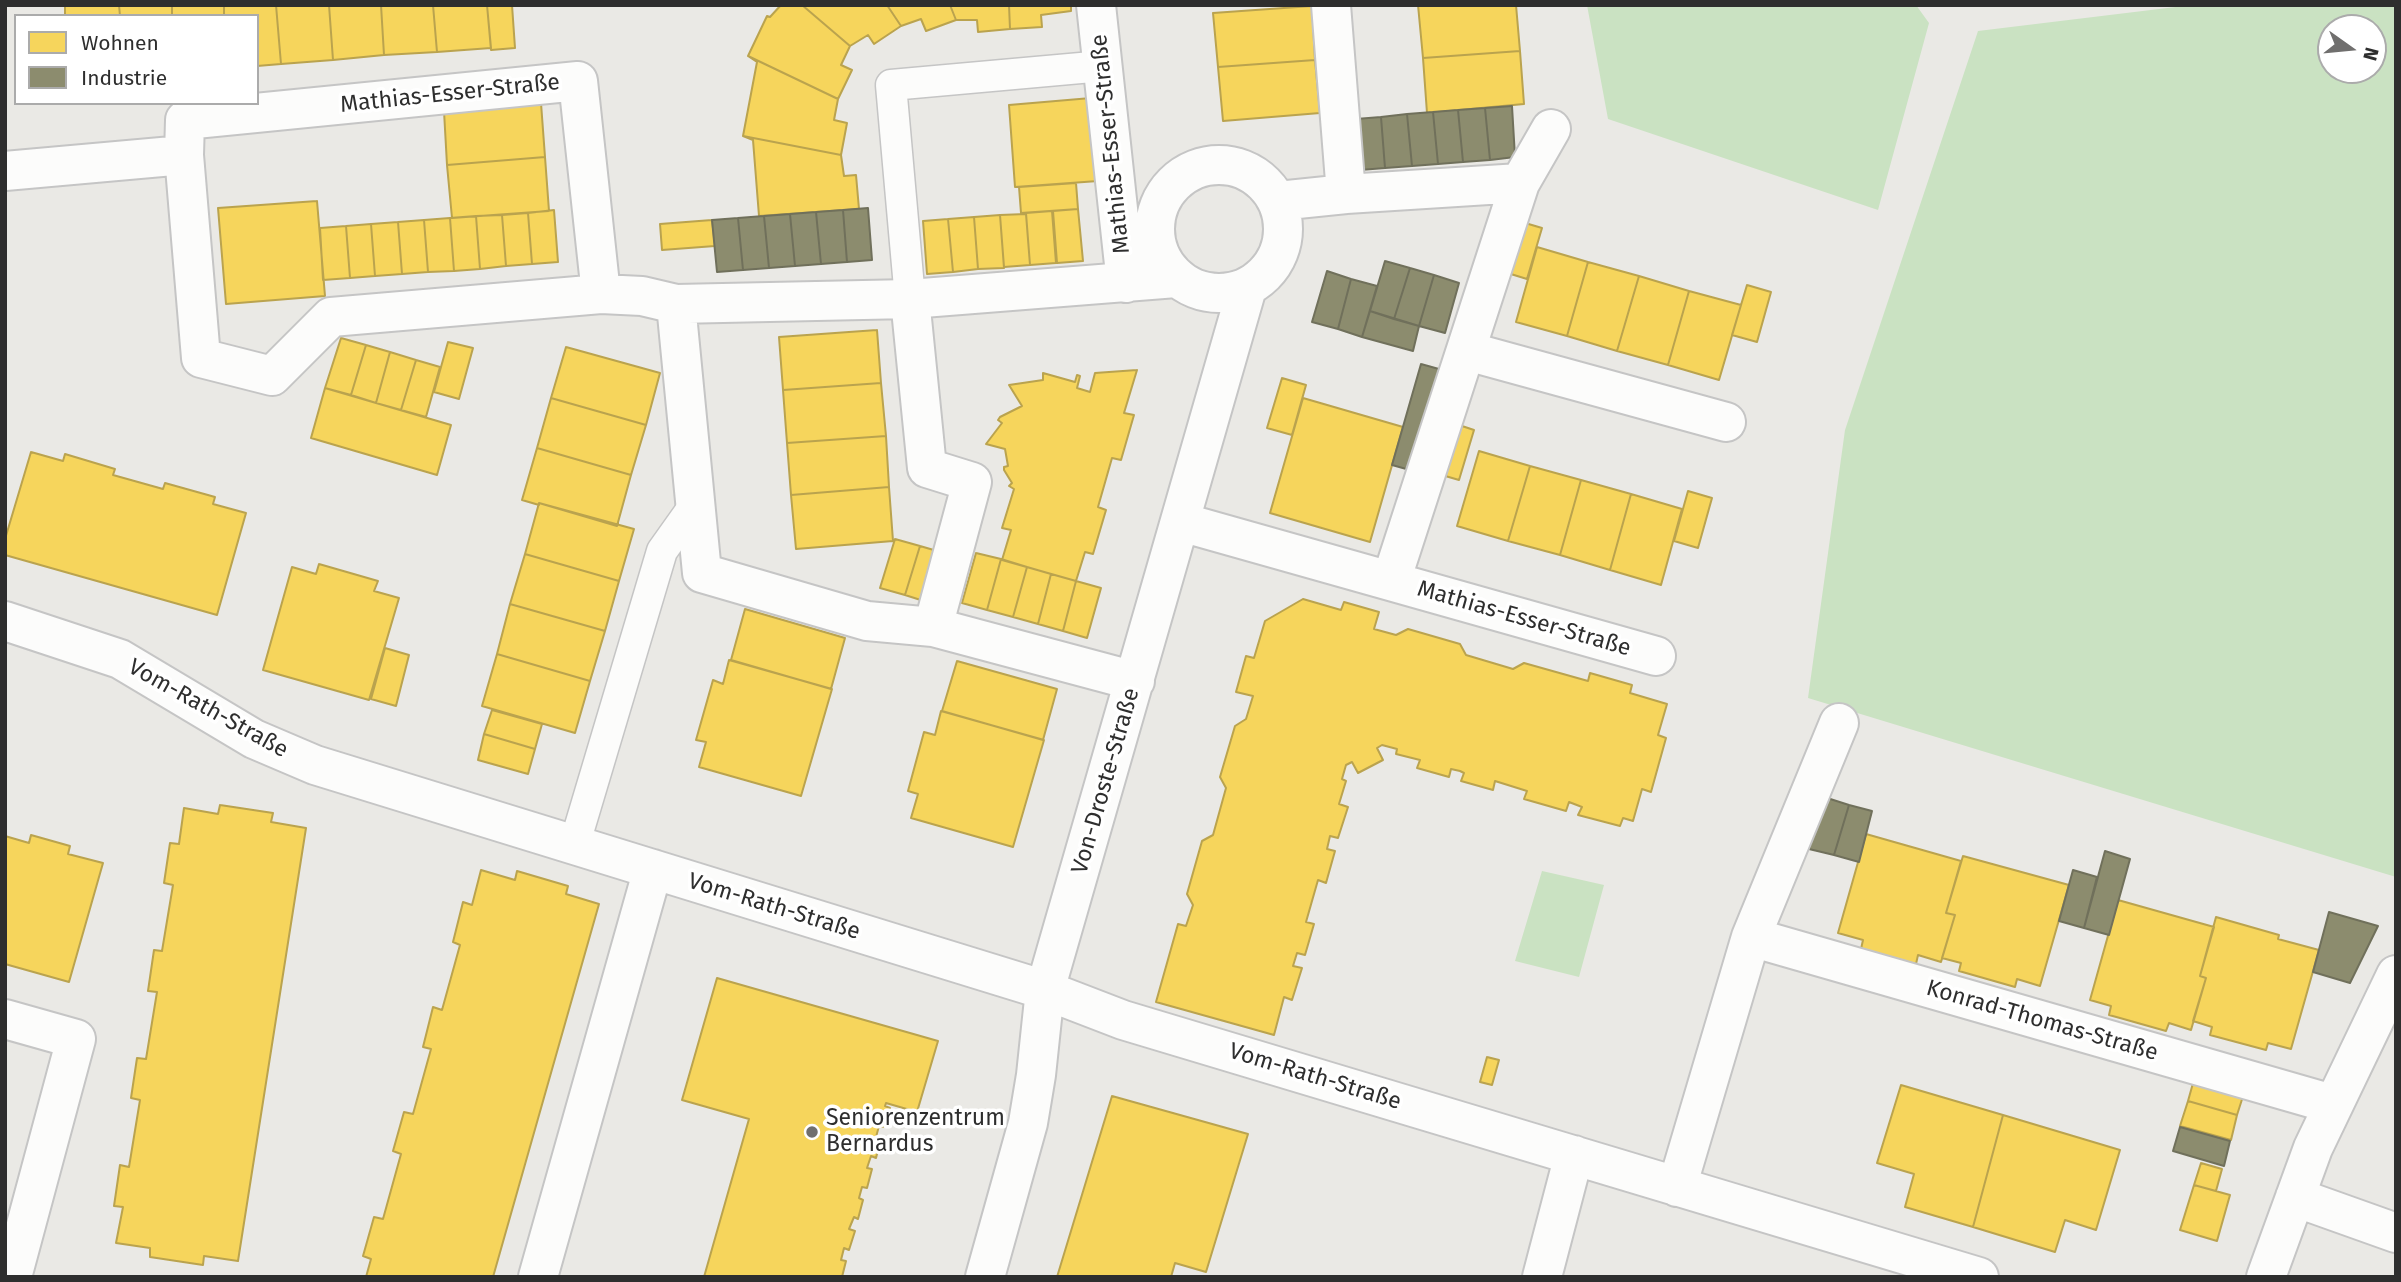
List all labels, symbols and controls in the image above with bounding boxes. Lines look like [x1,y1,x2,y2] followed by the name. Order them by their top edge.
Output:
[14,14,259,105] legend
[2317,14,2387,84] north arrow
[81,30,159,56] text: Wohnen
[1086,33,1136,255] street label: Mathias-Esser-Straße
[2358,45,2384,63] text: N
[81,65,167,91] text: Industrie
[339,69,561,119] street label: Mathias-Esser-Straße
[1414,575,1634,663] street label: Mathias-Esser-Straße
[123,654,293,764] street label: Vom-Rath-Straße
[1066,685,1146,877] street label: Von-Droste-Straße
[685,868,863,946] street label: Vom-Rath-Straße
[1923,975,2161,1067] street label: Konrad-Thomas-Straße
[1226,1038,1404,1116] street label: Vom-Rath-Straße
[826,1105,1005,1159] place label: Seniorenzentrum Bernardus
[804,1124,820,1140] marker: Seniorenzentrum Bernardus

